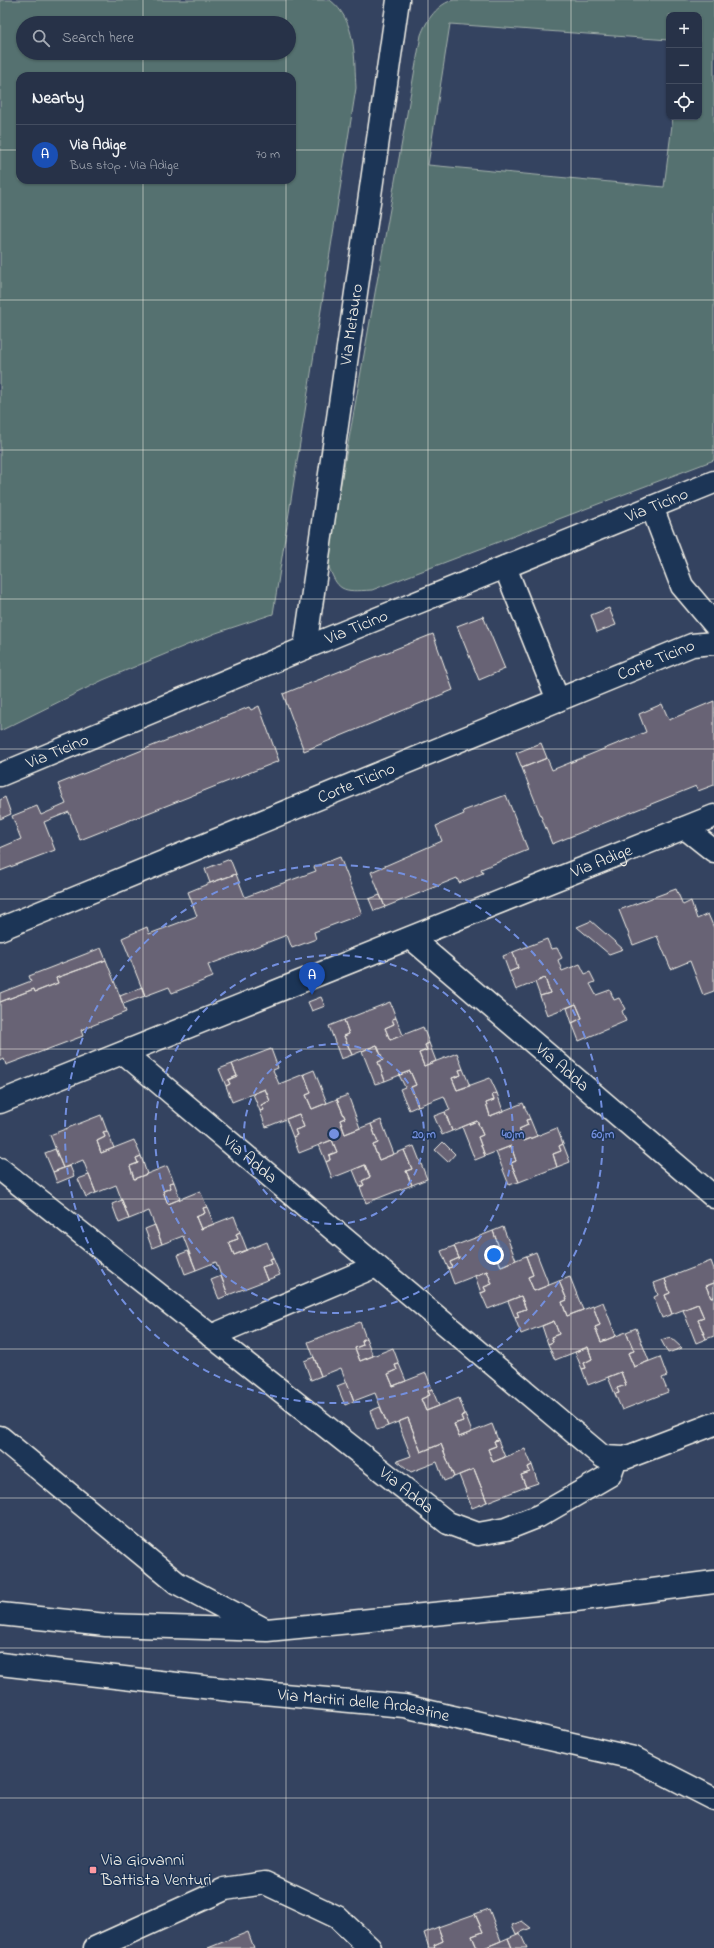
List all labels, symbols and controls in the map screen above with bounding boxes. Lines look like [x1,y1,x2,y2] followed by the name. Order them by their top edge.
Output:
[666,12,702,120] map controls
[666,12,702,48] button: +
[16,16,296,60] search box
[30,27,52,49] icon: search
[62,27,134,49] text: Search here
[666,48,702,84] button: −
[666,84,702,120] button: locate
[32,86,84,111] text: Nearby
[70,134,126,156] text: Via Adige
[41,145,49,164] text: A
[256,145,280,164] text: 70 m
[70,156,179,175] text: Bus stop · Via Adige
[333,282,370,368] street label: Via Metauro
[621,481,692,530] street label: Via Ticino
[320,603,392,651] street label: Via Ticino
[613,633,699,687] street label: Corte Ticino
[21,727,93,776] street label: Via Ticino
[314,756,399,810] street label: Corte Ticino
[566,837,636,885] street label: Via Adige
[299,962,325,995] pin: A
[529,1036,595,1098] street label: Via Adda
[411,1126,436,1144] text: 20 m
[501,1126,525,1144] text: 40 m
[591,1126,615,1144] text: 60 m
[327,1127,341,1141] centre of rings
[217,1129,283,1190] street label: Via Adda
[484,1245,504,1265] your location
[373,1460,439,1520] street label: Via Adda
[276,1682,452,1729] street label: Via Martiri delle Ardeatine
[100,1848,212,1893] place label: Via Giovanni Battista Venturi
[88,1865,98,1875] marker: Via Giovanni Battista Venturi

